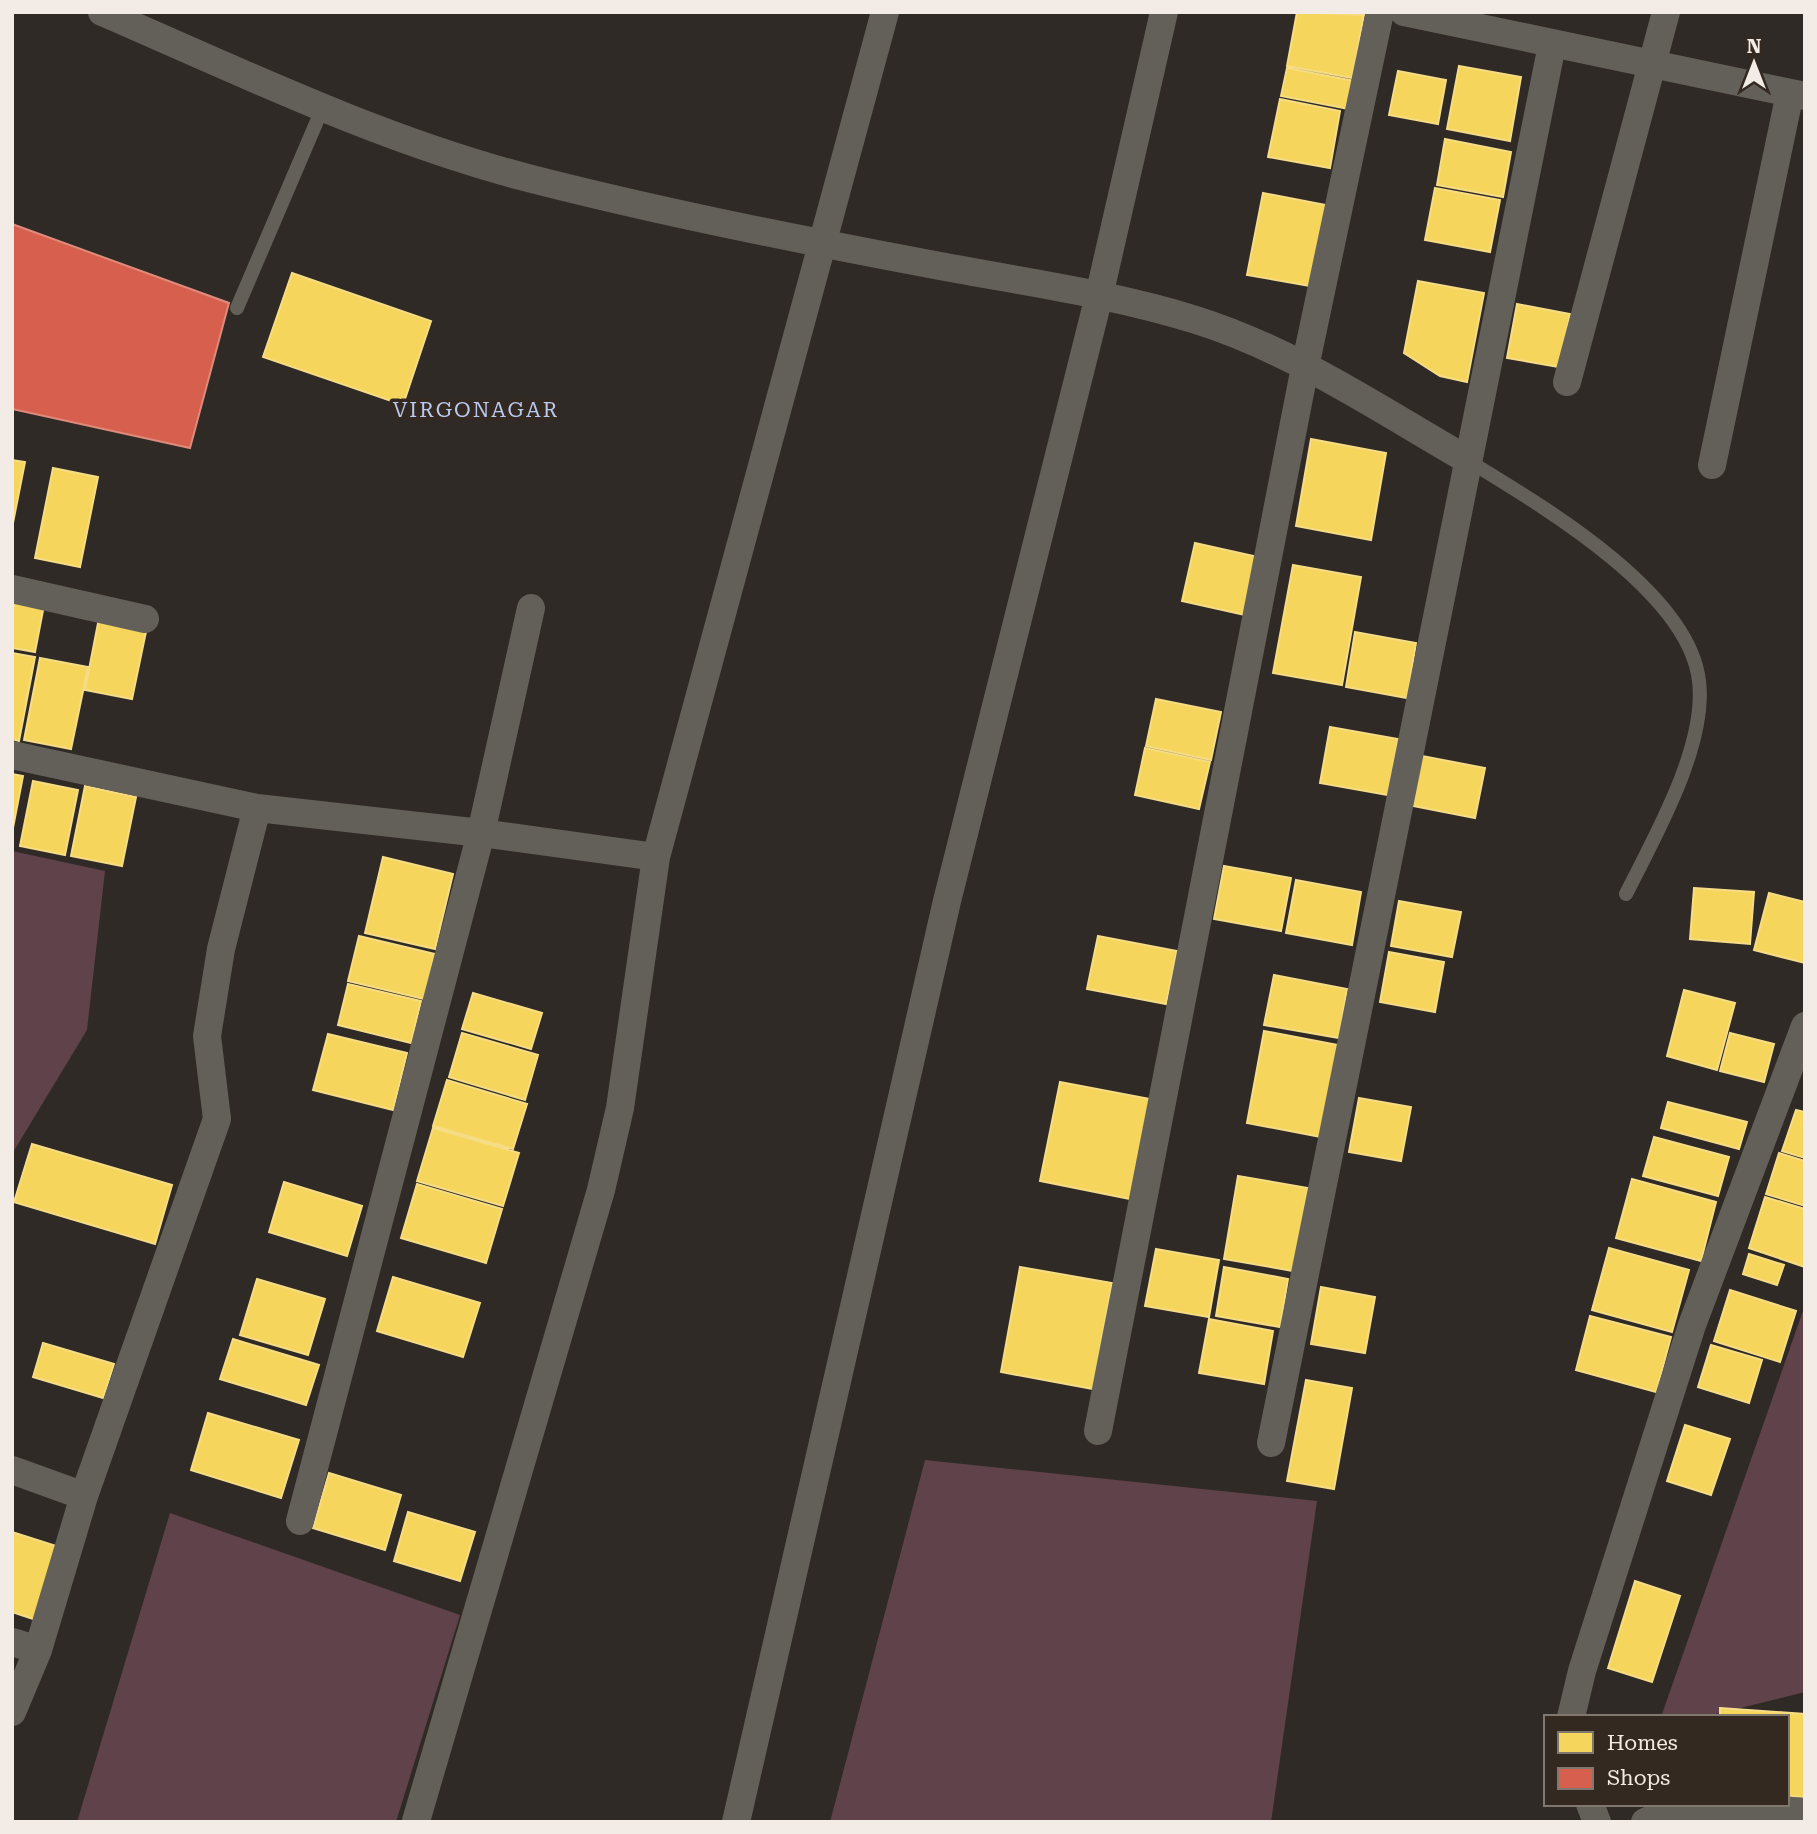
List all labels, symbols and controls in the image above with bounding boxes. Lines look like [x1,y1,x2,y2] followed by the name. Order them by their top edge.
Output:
[1719,28,1789,98] north arrow
[1747,35,1762,58] text: N
[393,398,559,422] district label: VIRGONAGAR
[1544,1715,1789,1806] legend
[1607,1731,1678,1755] text: Homes
[1607,1766,1670,1790] text: Shops

